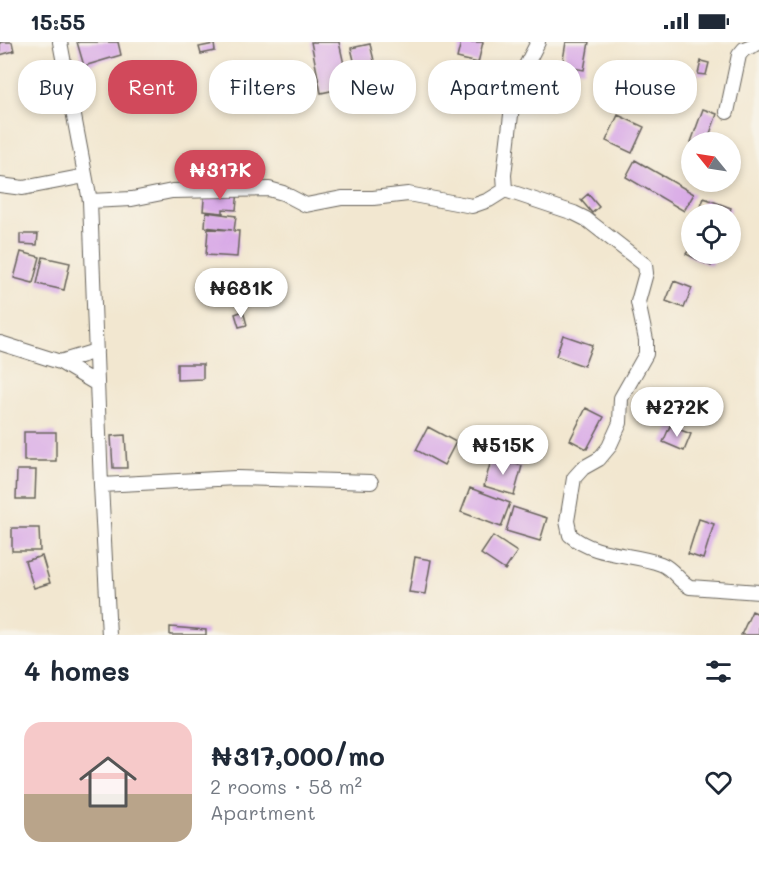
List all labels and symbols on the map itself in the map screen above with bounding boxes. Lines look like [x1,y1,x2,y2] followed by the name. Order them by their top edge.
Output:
[681,132,741,192] north arrow
[178,150,262,201] pin: ₦317K
[199,268,283,319] pin: ₦681K
[635,387,719,438] pin: ₦272K
[461,425,545,476] pin: ₦515K

